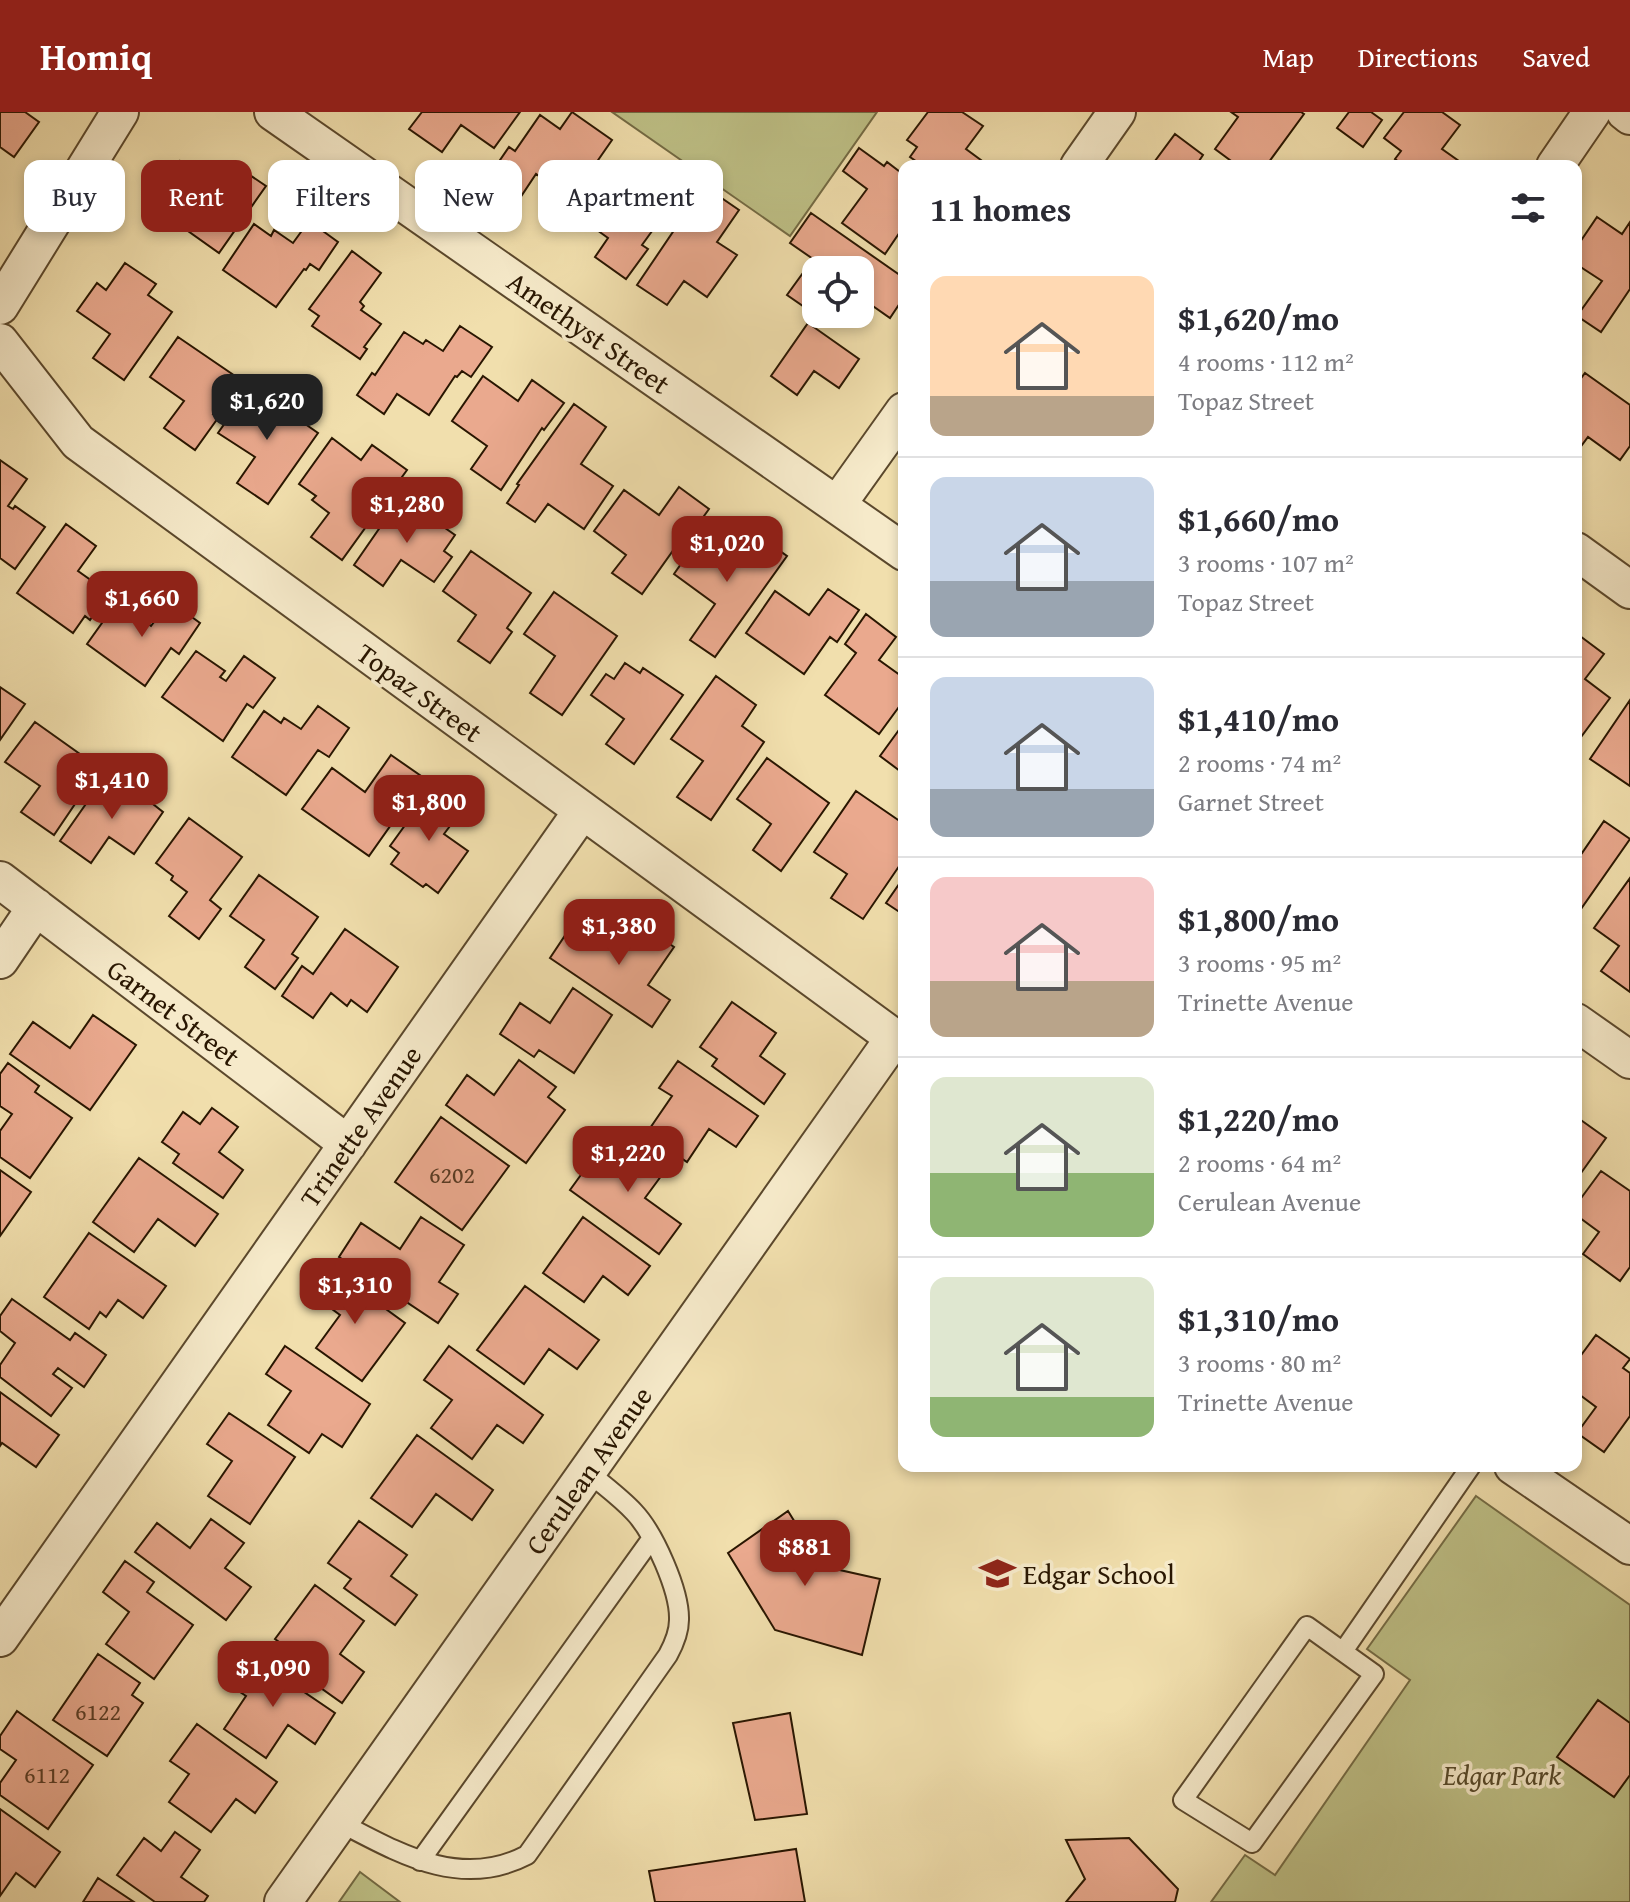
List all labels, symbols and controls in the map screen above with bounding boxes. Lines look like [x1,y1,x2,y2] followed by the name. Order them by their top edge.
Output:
[40,28,152,84] text: Homiq
[1262,36,1314,77] text: Map
[1358,36,1478,77] text: Directions
[1522,36,1590,77] text: Saved
[24,160,125,232] chip: Buy
[141,160,252,232] chip: Rent
[268,160,399,232] chip: Filters
[415,160,522,232] chip: New
[538,160,723,232] chip: Apartment
[930,184,1071,233] text: 11 homes
[1506,186,1550,230] icon: filters
[802,256,874,328] map controls
[802,256,874,328] button: locate
[499,261,679,404] street label: Amethyst Street
[1178,293,1339,342] text: $1,620/mo
[994,308,1090,404] icon: home
[1178,342,1354,381] text: 4 rooms · 112 m²
[202,374,332,442] pin: $1,620
[230,380,304,419] text: $1,620
[1178,381,1314,420] text: Topaz Street
[342,477,472,545] pin: $1,280
[370,483,444,522] text: $1,280
[1178,494,1339,543] text: $1,660/mo
[994,509,1090,605] icon: home
[662,516,792,584] pin: $1,020
[690,522,764,561] text: $1,020
[1178,543,1354,582] text: 3 rooms · 107 m²
[77,571,207,639] pin: $1,660
[105,577,179,616] text: $1,660
[1178,582,1314,621] text: Topaz Street
[349,632,491,752] street label: Topaz Street
[1178,694,1339,743] text: $1,410/mo
[994,709,1090,805] icon: home
[1178,743,1341,782] text: 2 rooms · 74 m²
[47,753,177,821] pin: $1,410
[75,759,149,798] text: $1,410
[364,775,494,843] pin: $1,800
[392,781,466,820] text: $1,800
[1178,782,1324,821] text: Garnet Street
[1178,894,1339,943] text: $1,800/mo
[554,899,684,967] pin: $1,380
[582,905,656,944] text: $1,380
[994,909,1090,1005] icon: home
[1178,943,1341,982] text: 3 rooms · 95 m²
[99,948,249,1076] street label: Garnet Street
[1178,982,1354,1021] text: Trinette Avenue
[289,1037,431,1215] street label: Trinette Avenue
[1178,1094,1339,1143] text: $1,220/mo
[994,1109,1090,1205] icon: home
[563,1126,693,1194] pin: $1,220
[591,1132,665,1171] text: $1,220
[1178,1143,1341,1182] text: 2 rooms · 64 m²
[429,1157,475,1192] house number: 6202
[1178,1182,1361,1221] text: Cerulean Avenue
[290,1258,420,1326] pin: $1,310
[318,1264,392,1303] text: $1,310
[1178,1294,1339,1343] text: $1,310/mo
[994,1309,1090,1405] icon: home
[1178,1343,1341,1382] text: 3 rooms · 80 m²
[515,1377,661,1563] street label: Cerulean Avenue
[1178,1382,1354,1421] text: Trinette Avenue
[758,1520,852,1588] pin: $881
[778,1526,832,1565] text: $881
[1023,1553,1175,1594] place label: Edgar School
[978,1554,1016,1592] school or university icon: Edgar School
[208,1641,338,1709] pin: $1,090
[236,1647,310,1686] text: $1,090
[75,1694,121,1729] house number: 6122
[1442,1754,1561,1795] park label: Edgar Park
[24,1757,70,1792] house number: 6112

